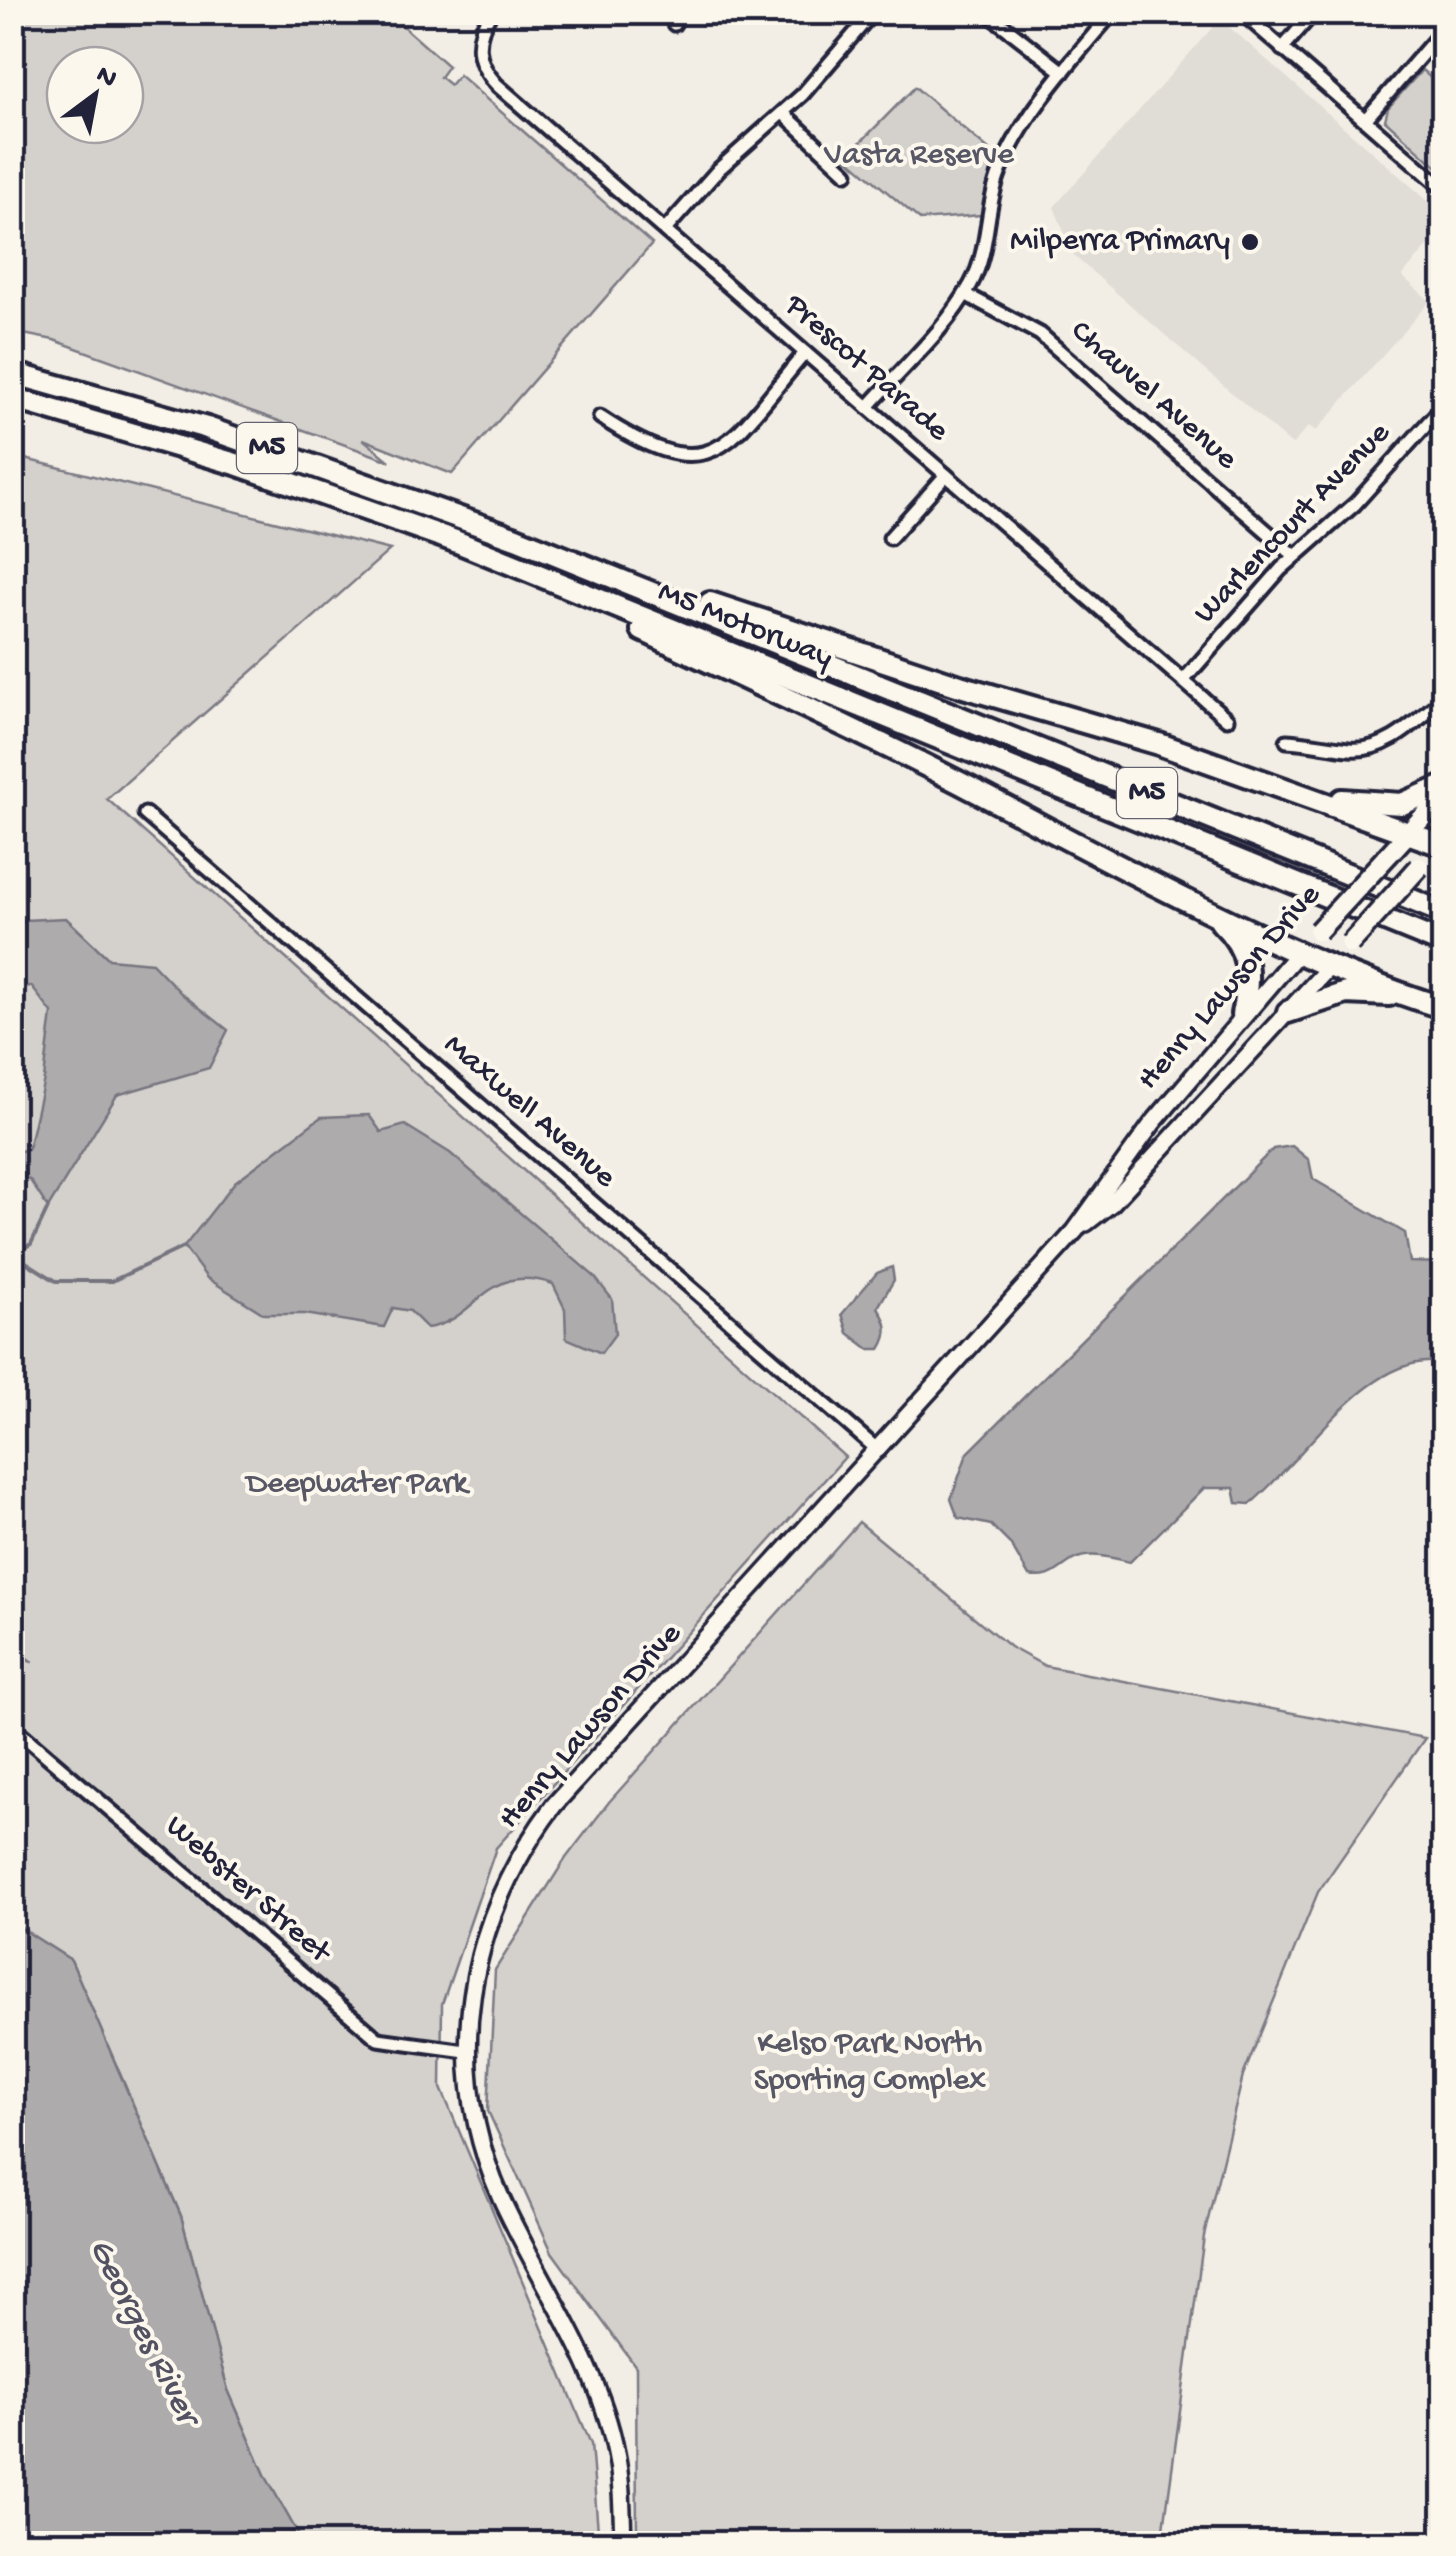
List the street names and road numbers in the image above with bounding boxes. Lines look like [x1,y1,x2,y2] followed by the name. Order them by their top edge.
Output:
[775,287,956,451] street label: Prescot Parade
[1062,313,1245,479] street label: Chauvel Avenue
[1187,415,1399,633] street label: Warlencourt Avenue
[237,423,297,473] road number: M5
[652,574,838,678] street label: M5 Motorway
[1117,768,1177,818] road number: M5
[1130,877,1330,1099] street label: Henry Lawson Drive
[435,1027,623,1198] street label: Maxwell Avenue
[491,1616,691,1838] street label: Henry Lawson Drive
[157,1808,339,1974] street label: Webster Street

